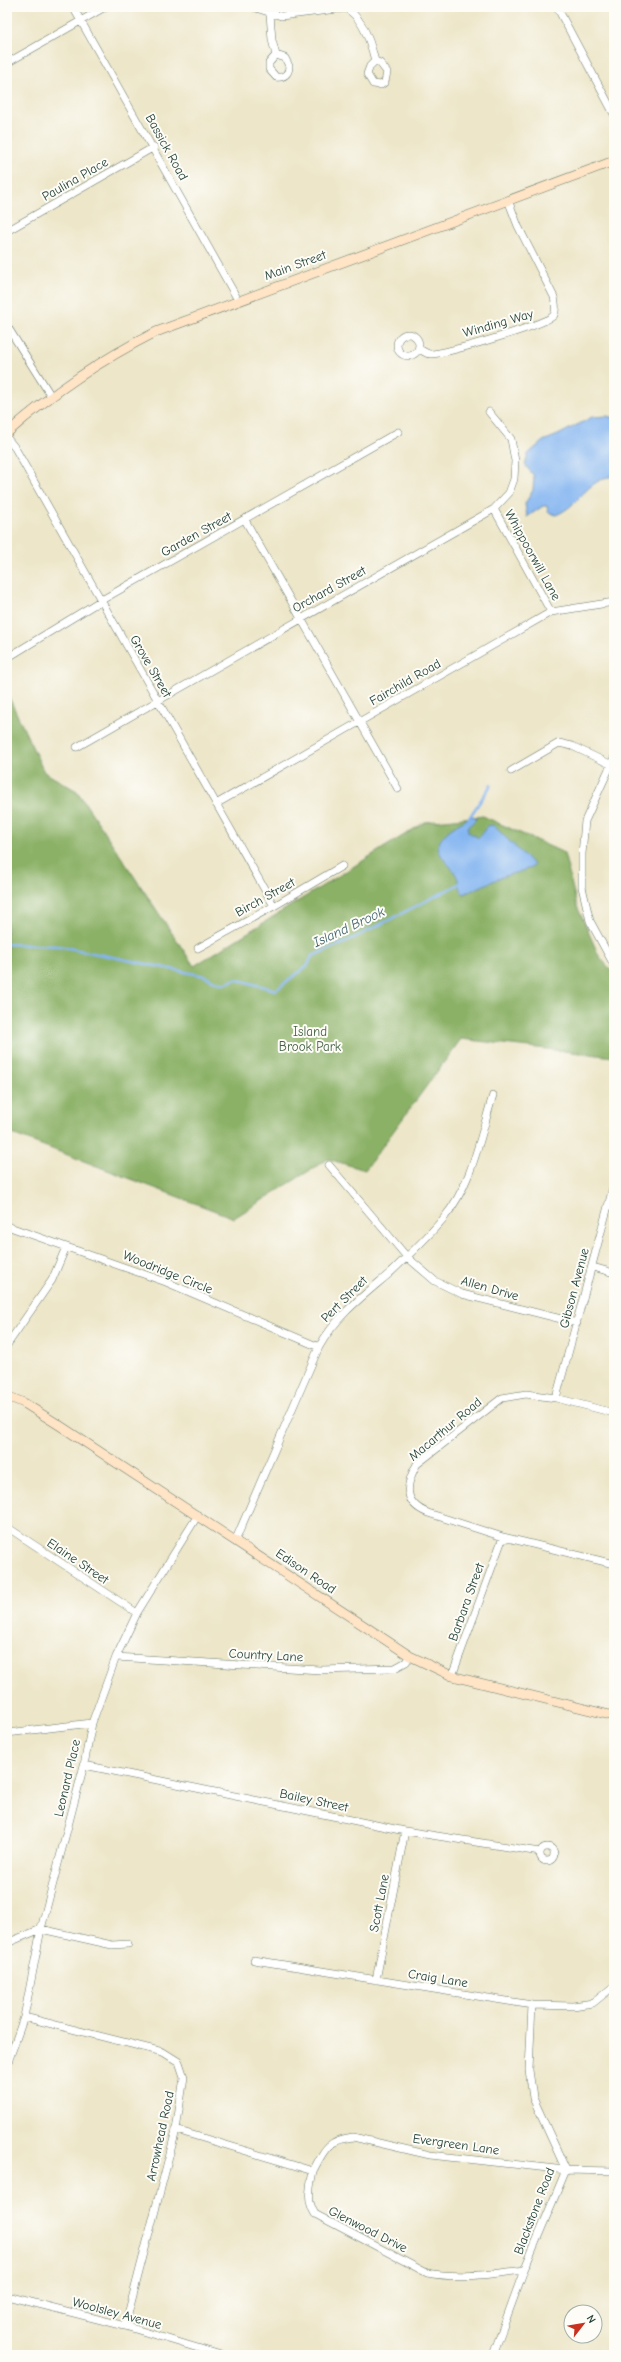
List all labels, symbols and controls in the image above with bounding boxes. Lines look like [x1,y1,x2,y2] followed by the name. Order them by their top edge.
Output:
[143,111,191,183] street label: Bassick Road
[39,154,111,204] street label: Paulina Place
[262,246,329,283] street label: Main Street
[461,306,535,340] street label: Winding Way
[502,507,564,603] street label: Whippoorwill Lane
[158,508,235,560] street label: Garden Street
[290,562,369,615] street label: Orchard Street
[127,632,176,701] street label: Grove Street
[367,656,443,708] street label: Fairchild Road
[233,874,299,920] street label: Birch Street
[310,903,388,951] water label: Island Brook
[279,1024,342,1054] park label: Island Brook Park
[556,1246,592,1330] street label: Gibson Avenue
[121,1247,216,1297] street label: Woodridge Circle
[318,1272,371,1325] street label: Pert Street
[459,1273,521,1304] street label: Allen Drive
[405,1394,485,1464] street label: Macarthur Road
[44,1535,113,1588] street label: Elaine Street
[273,1545,339,1597] street label: Edison Road
[445,1560,488,1643] street label: Barbara Street
[228,1646,304,1664] street label: Country Lane
[51,1737,83,1818] street label: Leonard Place
[278,1785,351,1815] street label: Bailey Street
[366,1872,392,1933] street label: Scott Lane
[407,1966,470,1990] street label: Craig Lane
[143,2090,177,2182] street label: Arrowhead Road
[412,2130,501,2158] street label: Evergreen Lane
[511,2165,557,2257] street label: Blackstone Road
[326,2203,410,2256] street label: Glenwood Drive
[71,2294,164,2332] street label: Woolsley Avenue
[563,2304,603,2344] north arrow
[584,2313,599,2326] text: N

